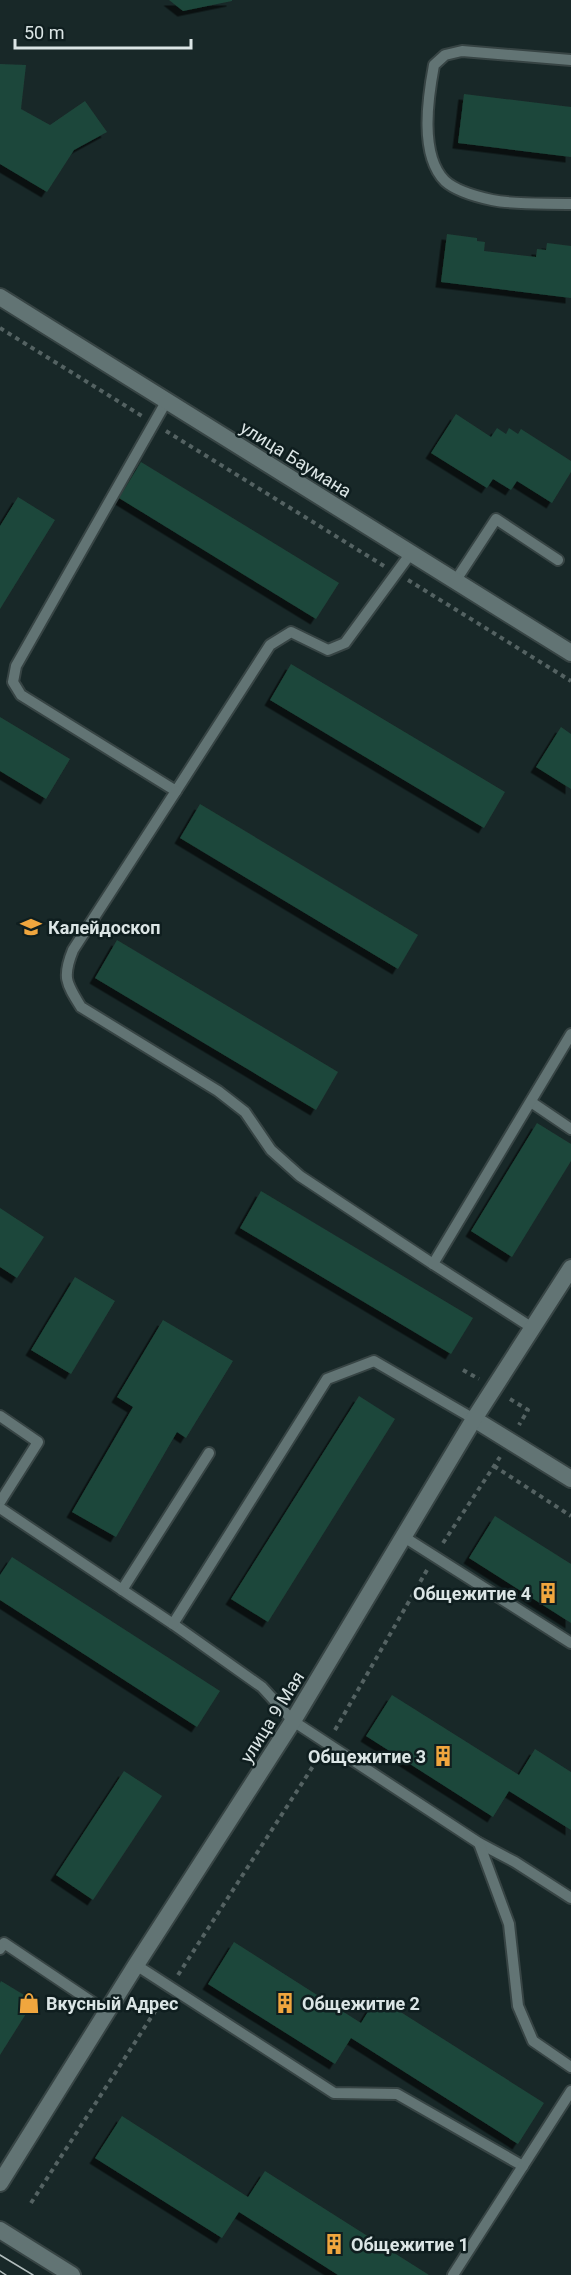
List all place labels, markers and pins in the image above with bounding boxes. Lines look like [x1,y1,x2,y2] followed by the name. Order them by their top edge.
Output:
[19,915,43,939] school or university icon: Калейдоскоп
[48,917,160,938] place label: Калейдоскоп
[536,1581,560,1605] building icon: Общежитие 4
[413,1583,531,1604] place label: Общежитие 4
[431,1744,455,1768] building icon: Общежитие 3
[308,1746,426,1767] place label: Общежитие 3
[17,1991,41,2015] shop icon: Вкусный Адрес
[273,1991,297,2015] building icon: Общежитие 2
[46,1993,178,2014] place label: Вкусный Адрес
[302,1993,420,2014] place label: Общежитие 2
[322,2232,346,2256] building icon: Общежитие 1
[351,2234,469,2255] place label: Общежитие 1

